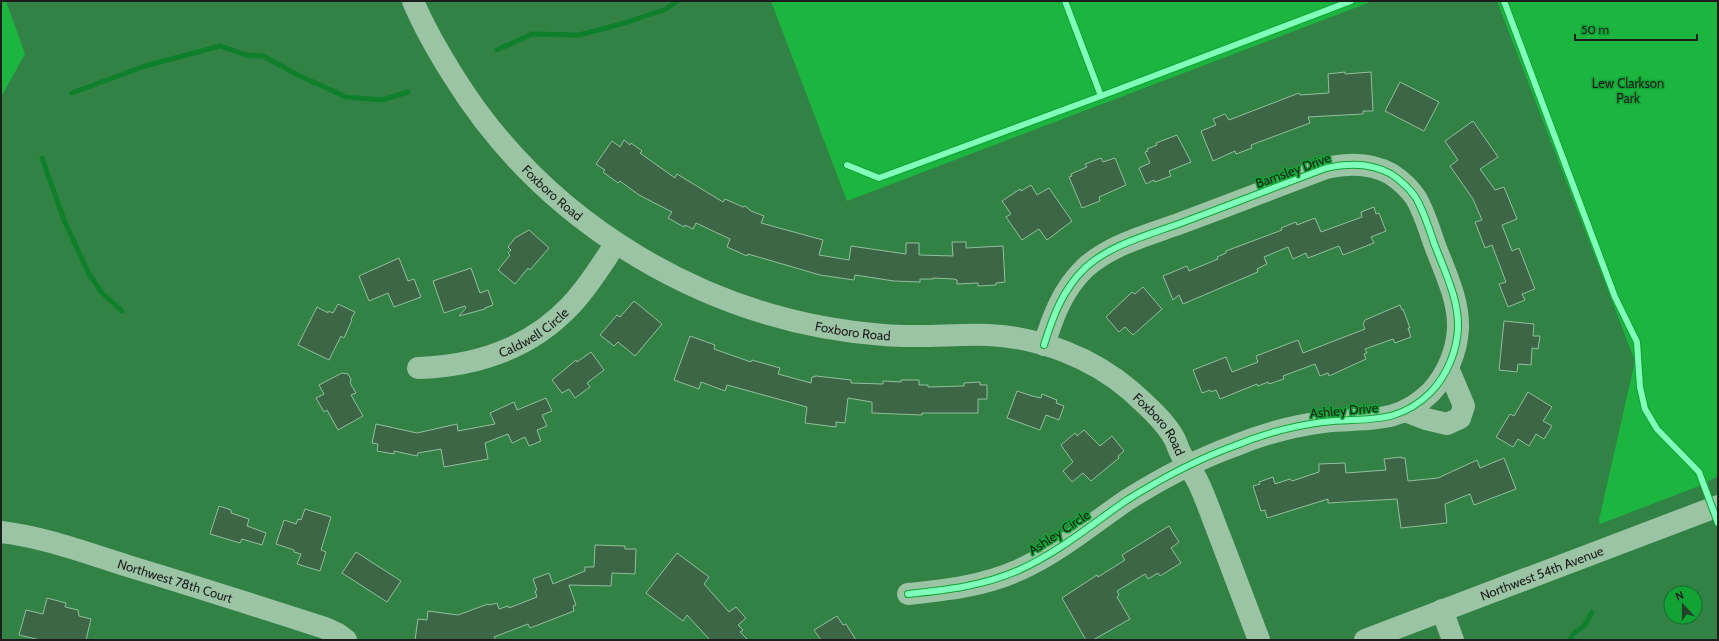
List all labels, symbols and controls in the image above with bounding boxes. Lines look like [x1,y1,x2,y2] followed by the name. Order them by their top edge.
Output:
[1575,16,1697,42] scale bar
[1581,22,1609,37] text: 50 m
[1592,75,1664,106] park label: Lew Clarkson Park
[1253,149,1333,191] street label: Barnsley Drive
[519,161,586,224] street label: Foxboro Road
[496,304,572,361] street label: Caldwell Circle
[814,318,891,343] street label: Foxboro Road
[1130,389,1188,458] street label: Foxboro Road
[1309,399,1379,421] street label: Ashley Drive
[1025,506,1093,558] street label: Ashley Circle
[1478,542,1606,604] street label: Northwest 54th Avenue
[116,555,235,606] street label: Northwest 78th Court
[1663,585,1703,625] north arrow
[1673,588,1686,604] text: N

